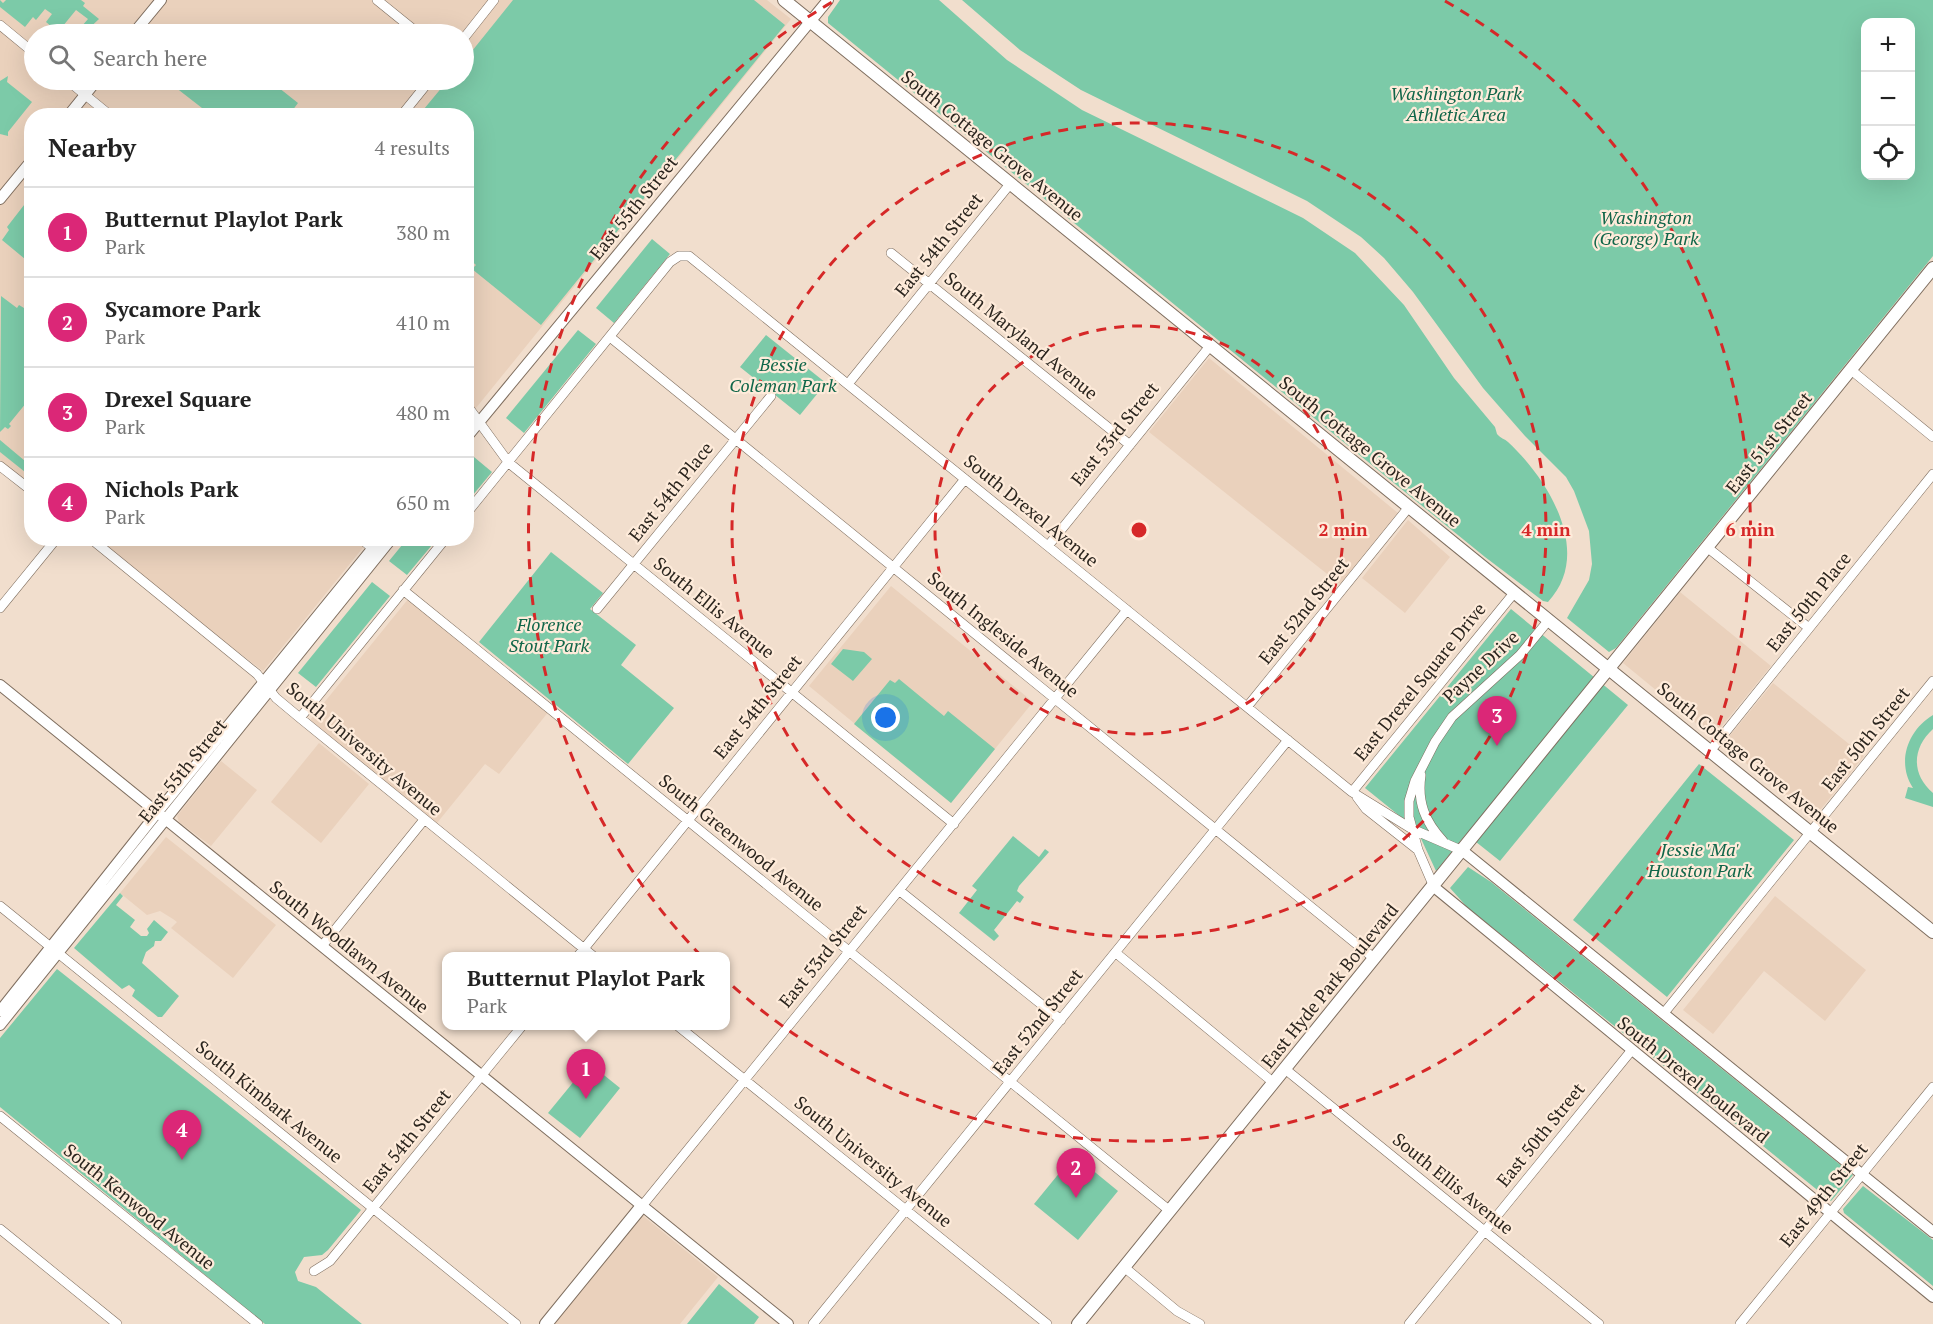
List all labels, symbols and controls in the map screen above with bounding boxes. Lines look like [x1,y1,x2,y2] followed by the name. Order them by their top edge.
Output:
[1861,18,1915,180] map controls
[1861,18,1915,72] button: +
[24,24,474,90] search box
[45,41,78,74] icon: search
[93,43,207,72] text: Search here
[897,64,1089,226] street label: South Cottage Grove Avenue
[1861,72,1915,126] button: −
[1390,81,1522,126] park label: Washington Park Athletic Area
[1861,126,1915,180] button: locate
[48,130,136,164] text: Nearby
[375,134,450,161] text: 4 results
[584,150,683,264] street label: East 55th Street
[889,187,988,301] street label: East 54th Street
[105,204,343,233] text: Butternut Playlot Park
[1593,205,1699,250] park label: Washington (George) Park
[62,219,73,246] text: 1
[396,219,450,246] text: 380 m
[105,233,145,260] text: Park
[940,266,1103,405] street label: South Maryland Avenue
[105,294,261,323] text: Sycamore Park
[62,309,73,336] text: 2
[396,309,450,336] text: 410 m
[105,323,145,350] text: Park
[729,352,837,397] park label: Bessie Coleman Park
[1275,370,1467,532] street label: South Cottage Grove Avenue
[1065,376,1164,490] street label: East 53rd Street
[105,384,252,413] text: Drexel Square
[1720,386,1817,498] street label: East 51st Street
[62,399,73,426] text: 3
[396,399,450,426] text: 480 m
[105,413,145,440] text: Park
[623,437,718,546] street label: East 54th Place
[959,449,1104,572] street label: South Drexel Avenue
[105,474,238,503] text: Nichols Park
[62,489,73,516] text: 4
[396,489,450,516] text: 650 m
[105,503,145,530] text: Park
[1318,517,1368,541] text: 2 min
[1521,517,1571,541] text: 4 min
[1725,517,1775,541] text: 6 min
[1129,520,1149,540] centre of rings
[1761,547,1856,656] street label: East 50th Place
[649,551,780,663] street label: South Ellis Avenue
[1253,552,1354,669] street label: East 52nd Street
[923,566,1084,703] street label: South Ingleside Avenue
[1348,597,1491,765] street label: East Drexel Square Drive
[509,612,590,657] park label: Florence Stout Park
[1437,625,1524,708] street label: Payne Drive
[708,649,807,763] street label: East 54th Street
[282,676,448,821] street label: South University Avenue
[1653,676,1845,838] street label: South Cottage Grove Avenue
[1816,681,1915,795] street label: East 50th Street
[1478,696,1516,746] pin: 3
[871,703,900,732] your location
[133,713,232,827] street label: East 55th Street
[654,768,829,916] street label: South Greenwood Avenue
[1647,837,1753,882] park label: Jessie 'Ma' Houston Park
[265,874,434,1018] street label: South Woodlawn Avenue
[773,898,872,1012] street label: East 53rd Street
[1255,898,1403,1073] street label: East Hyde Park Boulevard
[442,952,730,1030] popup
[467,963,705,992] text: Butternut Playlot Park
[987,963,1088,1080] street label: East 52nd Street
[467,992,507,1019] text: Park
[1613,1011,1774,1148] street label: South Drexel Boulevard
[191,1035,348,1168] street label: South Kimbark Avenue
[566,1050,606,1099] pin: 1
[1491,1077,1590,1191] street label: East 50th Street
[357,1083,456,1197] street label: East 54th Street
[790,1090,958,1232] street label: South University Avenue
[162,1110,201,1160] pin: 4
[1388,1127,1519,1239] street label: South Ellis Avenue
[1774,1137,1873,1251] street label: East 49th Street
[59,1138,220,1275] street label: South Kenwood Avenue
[1056,1148,1096,1198] pin: 2

